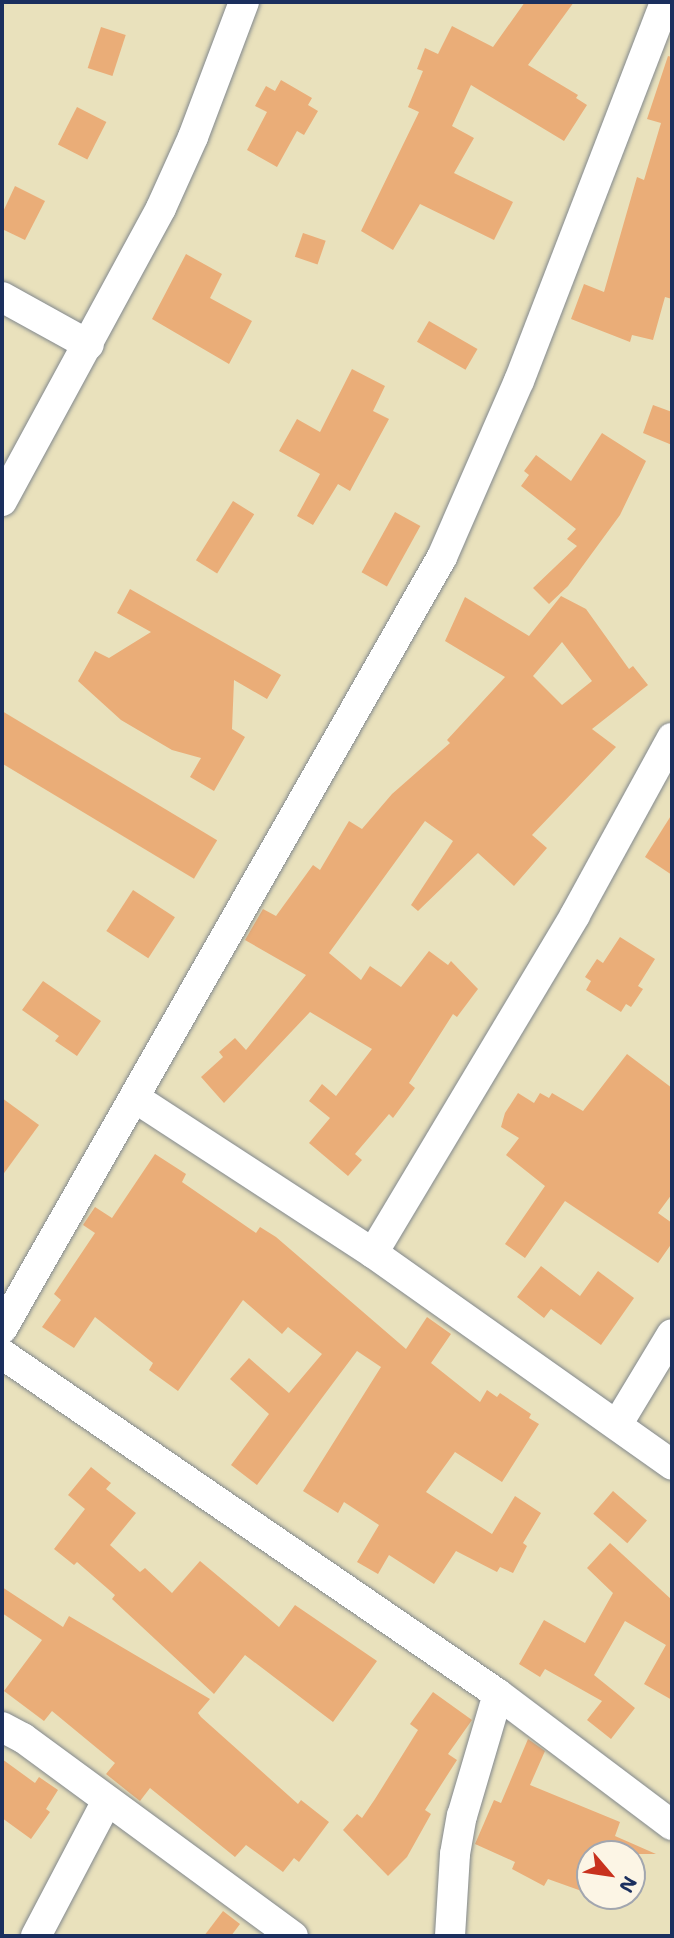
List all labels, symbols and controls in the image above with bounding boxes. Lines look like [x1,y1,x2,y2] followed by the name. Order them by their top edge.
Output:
[576,1840,646,1910] north arrow
[613,1872,643,1897] text: N

